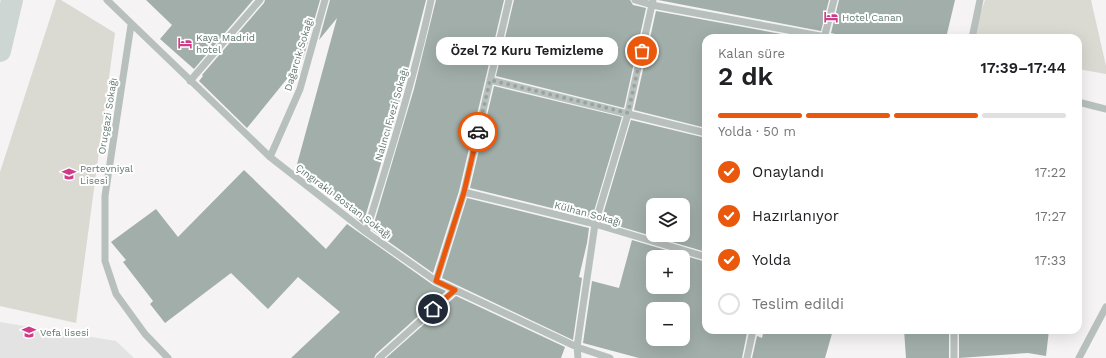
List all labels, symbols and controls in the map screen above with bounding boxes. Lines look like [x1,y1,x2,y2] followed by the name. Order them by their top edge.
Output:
[823,9,839,25] hotel icon: Hotel Canan
[842,12,902,23] place label: Hotel Canan
[282,16,315,92] street label: Dağarcık Sokağı
[196,32,255,55] place label: Kaya Madrid hotel
[625,34,659,68] pin
[177,35,193,51] hotel icon: Kaya Madrid hotel
[436,37,618,65] callout: Özel 72 Kuru Temizleme
[631,40,653,62] icon: bag
[450,43,604,58] text: Özel 72 Kuru Temizleme
[718,46,785,61] text: Kalan süre
[980,59,1066,77] text: 17:39–17:44
[718,61,773,91] text: 2 dk
[373,66,410,162] street label: Nalıncı Fvezi Sokağı
[96,77,119,155] street label: Oruçgazi Sokağı
[458,112,498,152] courier
[467,121,489,143] icon: car
[718,124,796,139] text: Yolda · 50 m
[718,161,740,183] icon: check
[294,162,394,241] street label: Çıngıraklı Bostan Sokağı
[80,163,133,186] place label: Pertevniyal Lisesi
[752,163,824,181] text: Onaylandı
[1035,165,1066,180] text: 17:22
[61,166,77,182] school or university icon: Pertevniyal Lisesi
[646,198,690,346] map controls
[646,198,690,242] button: layers
[553,199,622,228] street label: Külhan Sokağı
[718,205,740,227] icon: check
[752,207,839,225] text: Hazırlanıyor
[1035,209,1066,224] text: 17:27
[718,249,740,271] icon: check
[646,250,690,294] button: +
[752,251,791,269] text: Yolda
[1035,253,1066,268] text: 17:33
[416,292,450,326] pin
[752,295,844,313] text: Teslim edildi
[422,298,444,320] icon: home
[646,302,690,346] button: −
[21,324,37,340] school or university icon: Vefa lisesi
[40,327,89,338] place label: Vefa lisesi

